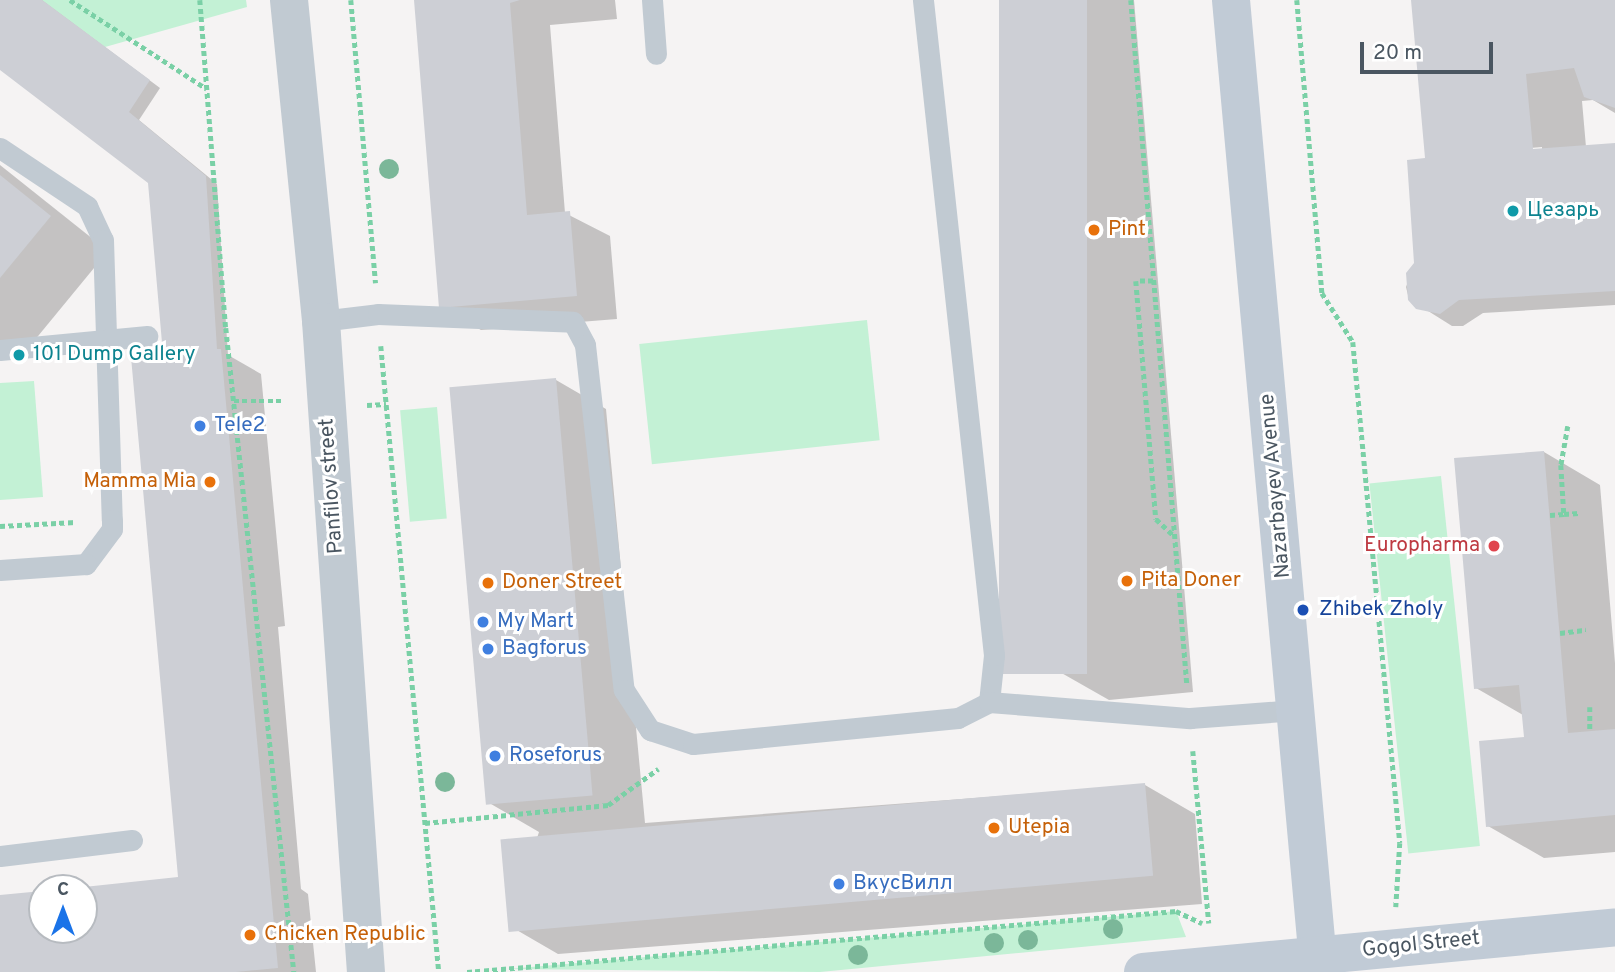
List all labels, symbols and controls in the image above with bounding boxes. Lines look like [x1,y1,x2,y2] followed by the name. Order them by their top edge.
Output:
[1363,28,1496,72] scale bar
[1373,40,1422,67] text: 20 m
[1527,198,1599,224] place label: Цезарь
[1505,203,1521,219] marker: Цезарь
[1108,217,1146,243] place label: Pint
[1086,222,1102,238] marker: Pint
[33,342,196,368] place label: 101 Dump Gallery
[11,347,27,363] marker: 101 Dump Gallery
[1255,392,1297,580] street label: Nazarbayev Avenue
[214,413,265,439] place label: Tele2
[315,417,349,555] street label: Panfilov street
[192,418,208,434] marker: Tele2
[83,469,196,495] place label: Mamma Mia
[202,474,218,490] marker: Mamma Mia
[1364,533,1480,559] place label: Europharma
[1486,538,1502,554] marker: Europharma
[1141,568,1241,594] place label: Pita Doner
[502,570,622,596] place label: Doner Street
[1119,573,1135,589] marker: Pita Doner
[480,575,496,591] marker: Doner Street
[1319,597,1443,623] place label: Zhibek Zholy
[1293,600,1313,620] marker: Zhibek Zholy
[497,609,574,635] place label: My Mart
[475,614,491,630] marker: My Mart
[502,636,587,662] place label: Bagforus
[480,641,496,657] marker: Bagforus
[509,743,602,769] place label: Roseforus
[487,748,503,764] marker: Roseforus
[1008,815,1070,841] place label: Utepia
[986,820,1002,836] marker: Utepia
[853,871,953,897] place label: ВкусВилл
[28,874,98,944] north arrow
[831,876,847,892] marker: ВкусВилл
[57,878,69,902] text: С
[264,922,426,948] place label: Chicken Republic
[1361,926,1481,964] street label: Gogol Street
[242,927,258,943] marker: Chicken Republic

